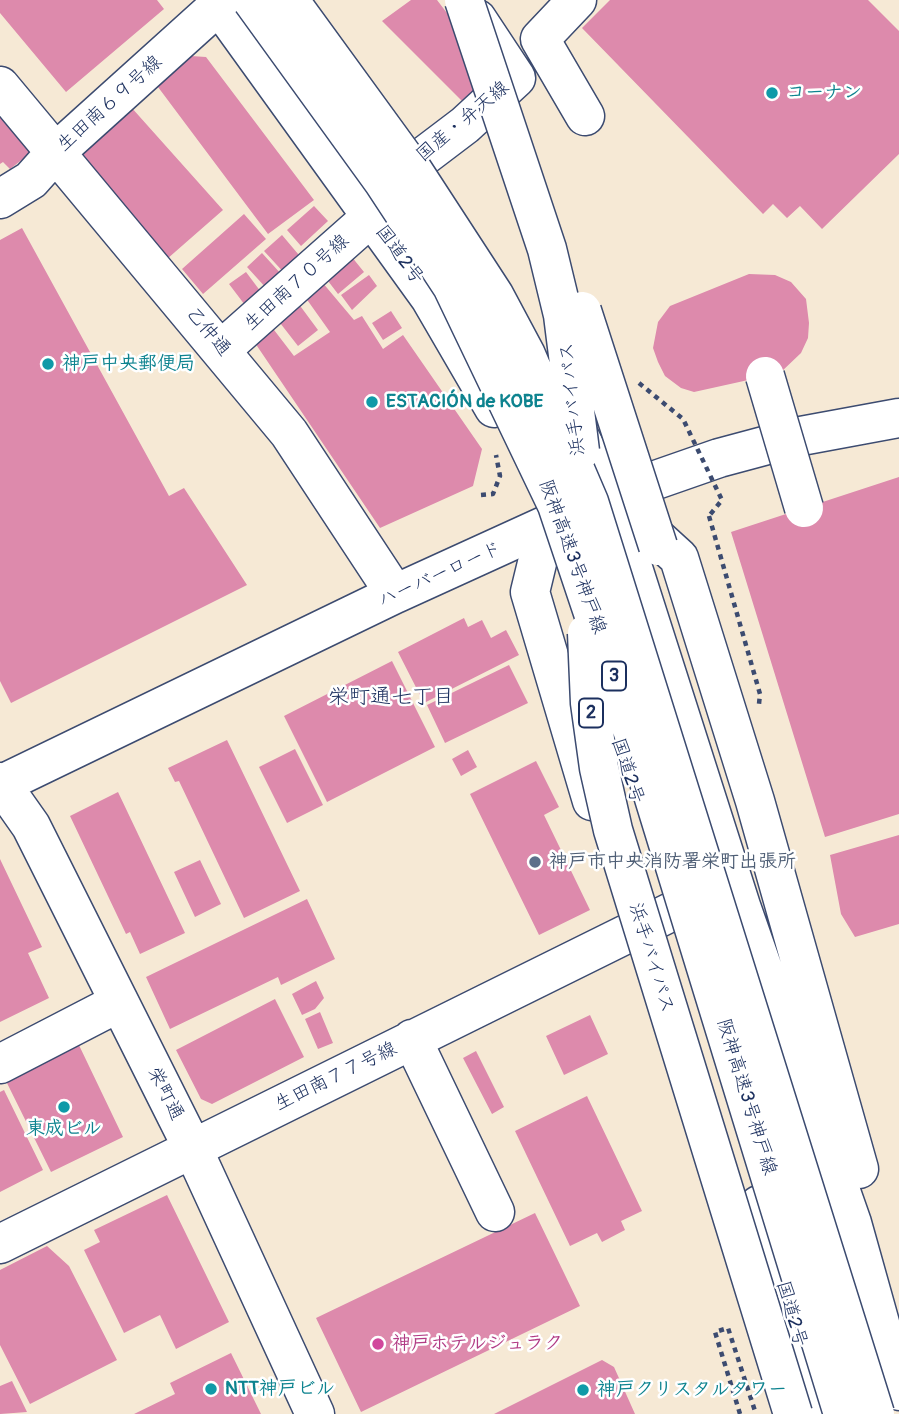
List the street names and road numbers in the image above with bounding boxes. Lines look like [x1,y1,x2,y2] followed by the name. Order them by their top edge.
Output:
[53,51,167,157] street label: 生田南６９号線
[412,77,514,167] street label: 国産・弁天線
[370,221,428,289] street label: 国道2号
[240,230,354,336] street label: 生田南７０号線
[181,303,235,361] street label: 乙仲通
[556,341,590,457] street label: 浜手バイパス
[533,477,611,637] street label: 阪神高速3号神戸線
[375,538,505,612] street label: ハーバーロード
[602,662,626,690] road number: 3
[579,698,603,728] road number: 2
[606,735,648,807] street label: 国道2号
[623,900,679,1016] street label: 浜手バイパス
[711,1016,781,1178] street label: 阪神高速3号神戸線
[271,1038,401,1116] street label: 生田南７７号線
[142,1063,188,1125] street label: 栄町通
[771,1278,811,1350] street label: 国道2号

